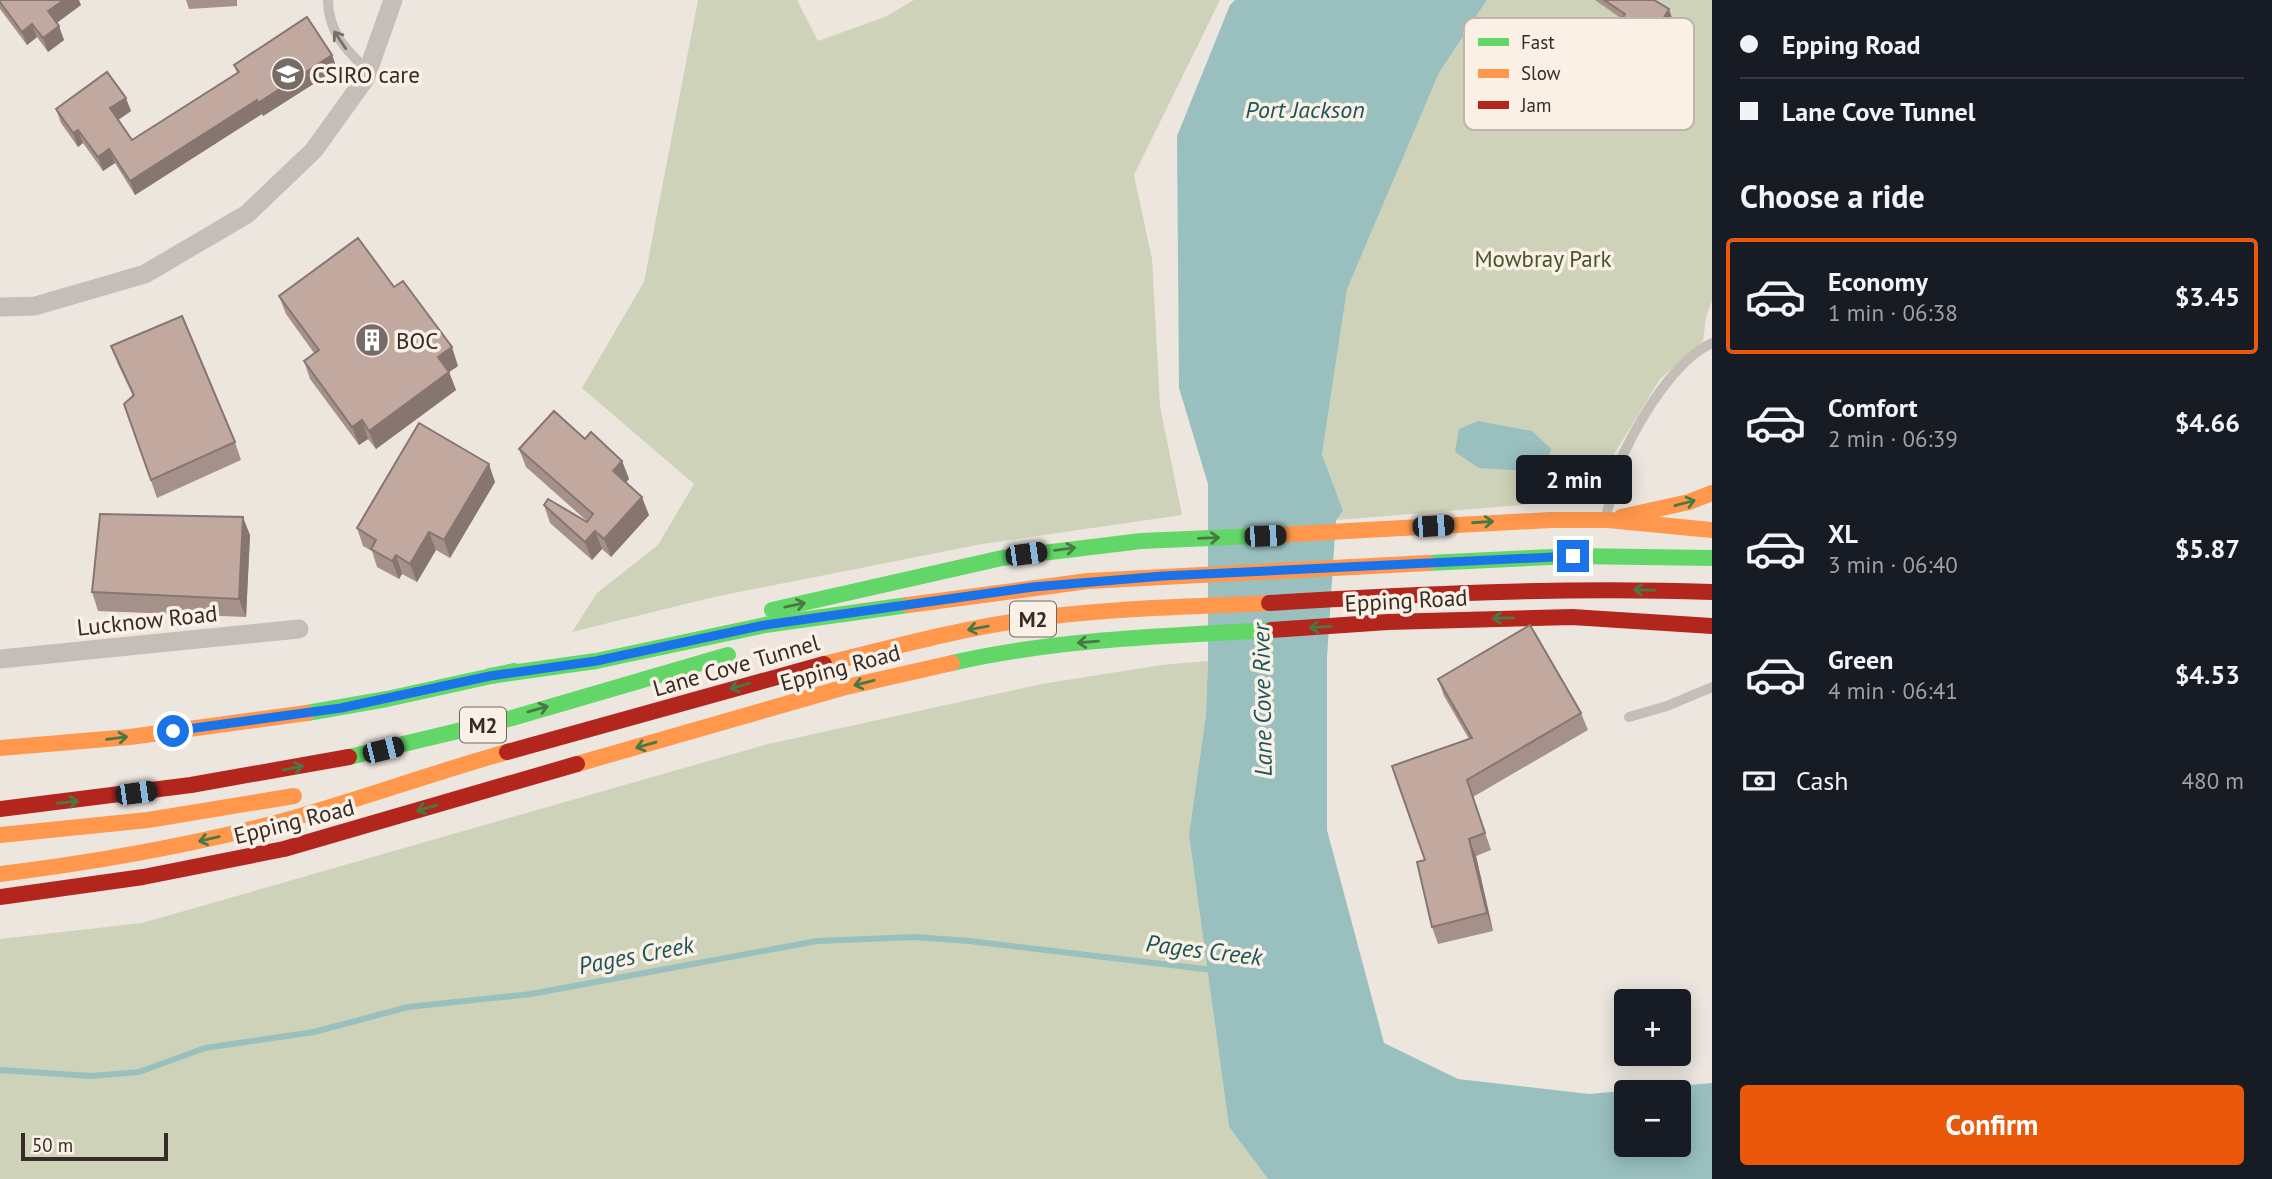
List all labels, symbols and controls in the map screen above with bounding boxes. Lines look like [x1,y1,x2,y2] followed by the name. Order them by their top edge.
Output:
[1464,18,1694,130] legend
[1782,28,1921,61] text: Epping Road
[1521,30,1555,54] text: Fast
[332,31,347,50] one-way arrow
[269,55,307,93] school or university icon: CSIRO care
[312,60,420,89] place label: CSIRO care
[1521,61,1561,85] text: Slow
[1520,93,1551,117] text: Jam
[1245,94,1365,125] water label: Port Jackson
[1782,95,1975,128] text: Lane Cove Tunnel
[1740,175,1925,217] text: Choose a ride
[1474,244,1612,273] park label: Mowbray Park
[1744,265,1807,328] icon: car
[1828,265,1928,298] text: Economy
[2175,280,2240,313] text: $3.45
[1828,298,1958,327] text: 1 min · 06:38
[353,321,391,359] building icon: BOC
[396,326,438,355] place label: BOC
[1744,391,1807,454] icon: car
[1828,391,1918,424] text: Comfort
[2175,406,2240,439] text: $4.66
[1828,424,1958,453] text: 2 min · 06:39
[1515,454,1631,504] callout: 2 min
[1546,465,1602,494] text: 2 min
[1673,496,1695,509] one-way arrow
[1412,514,1455,538] car
[1472,516,1495,529] one-way arrow
[1744,517,1807,580] icon: car
[1828,517,1858,550] text: XL
[1244,525,1287,547] car
[1197,532,1220,545] one-way arrow
[2175,532,2240,565] text: $5.87
[1557,540,1589,572] route end
[1004,541,1049,567] car
[1054,542,1076,555] one-way arrow
[1828,550,1958,579] text: 3 min · 06:40
[1344,582,1468,618] street label: Epping Road
[1633,583,1656,596] one-way arrow
[75,598,219,642] street label: Lucknow Road
[783,598,806,611] one-way arrow
[1010,602,1056,636] road number: M2
[1492,612,1515,625] one-way arrow
[1309,620,1332,633] one-way arrow
[1245,621,1279,777] water label: Lane Cove River
[967,622,990,635] one-way arrow
[649,627,823,703] street label: Lane Cove Tunnel
[1077,636,1100,649] one-way arrow
[777,637,903,697] street label: Epping Road
[1744,643,1807,706] icon: car
[1828,643,1893,676] text: Green
[2175,658,2240,691] text: $4.53
[1828,676,1958,705] text: 4 min · 06:41
[854,677,876,690] one-way arrow
[729,681,751,694] one-way arrow
[527,702,549,715] one-way arrow
[460,708,506,742] road number: M2
[157,715,189,747] route start
[105,731,128,744] one-way arrow
[361,735,406,765] car
[635,739,657,752] one-way arrow
[281,761,304,774] one-way arrow
[1740,762,1778,800] icon: cash
[1796,764,1848,797] text: Cash
[2182,766,2244,795] text: 480 m
[114,780,159,806] car
[231,792,357,850] street label: Epping Road
[56,795,79,808] one-way arrow
[416,803,438,816] one-way arrow
[199,834,221,847] one-way arrow
[1144,927,1265,973] water label: Pages Creek
[576,928,697,981] water label: Pages Creek
[1614,989,1691,1157] map controls
[1614,989,1691,1066] button: +
[1614,1080,1691,1157] button: −
[1740,1085,2244,1165] button: Confirm
[21,1130,168,1162] scale bar
[32,1133,73,1157] text: 50 m

